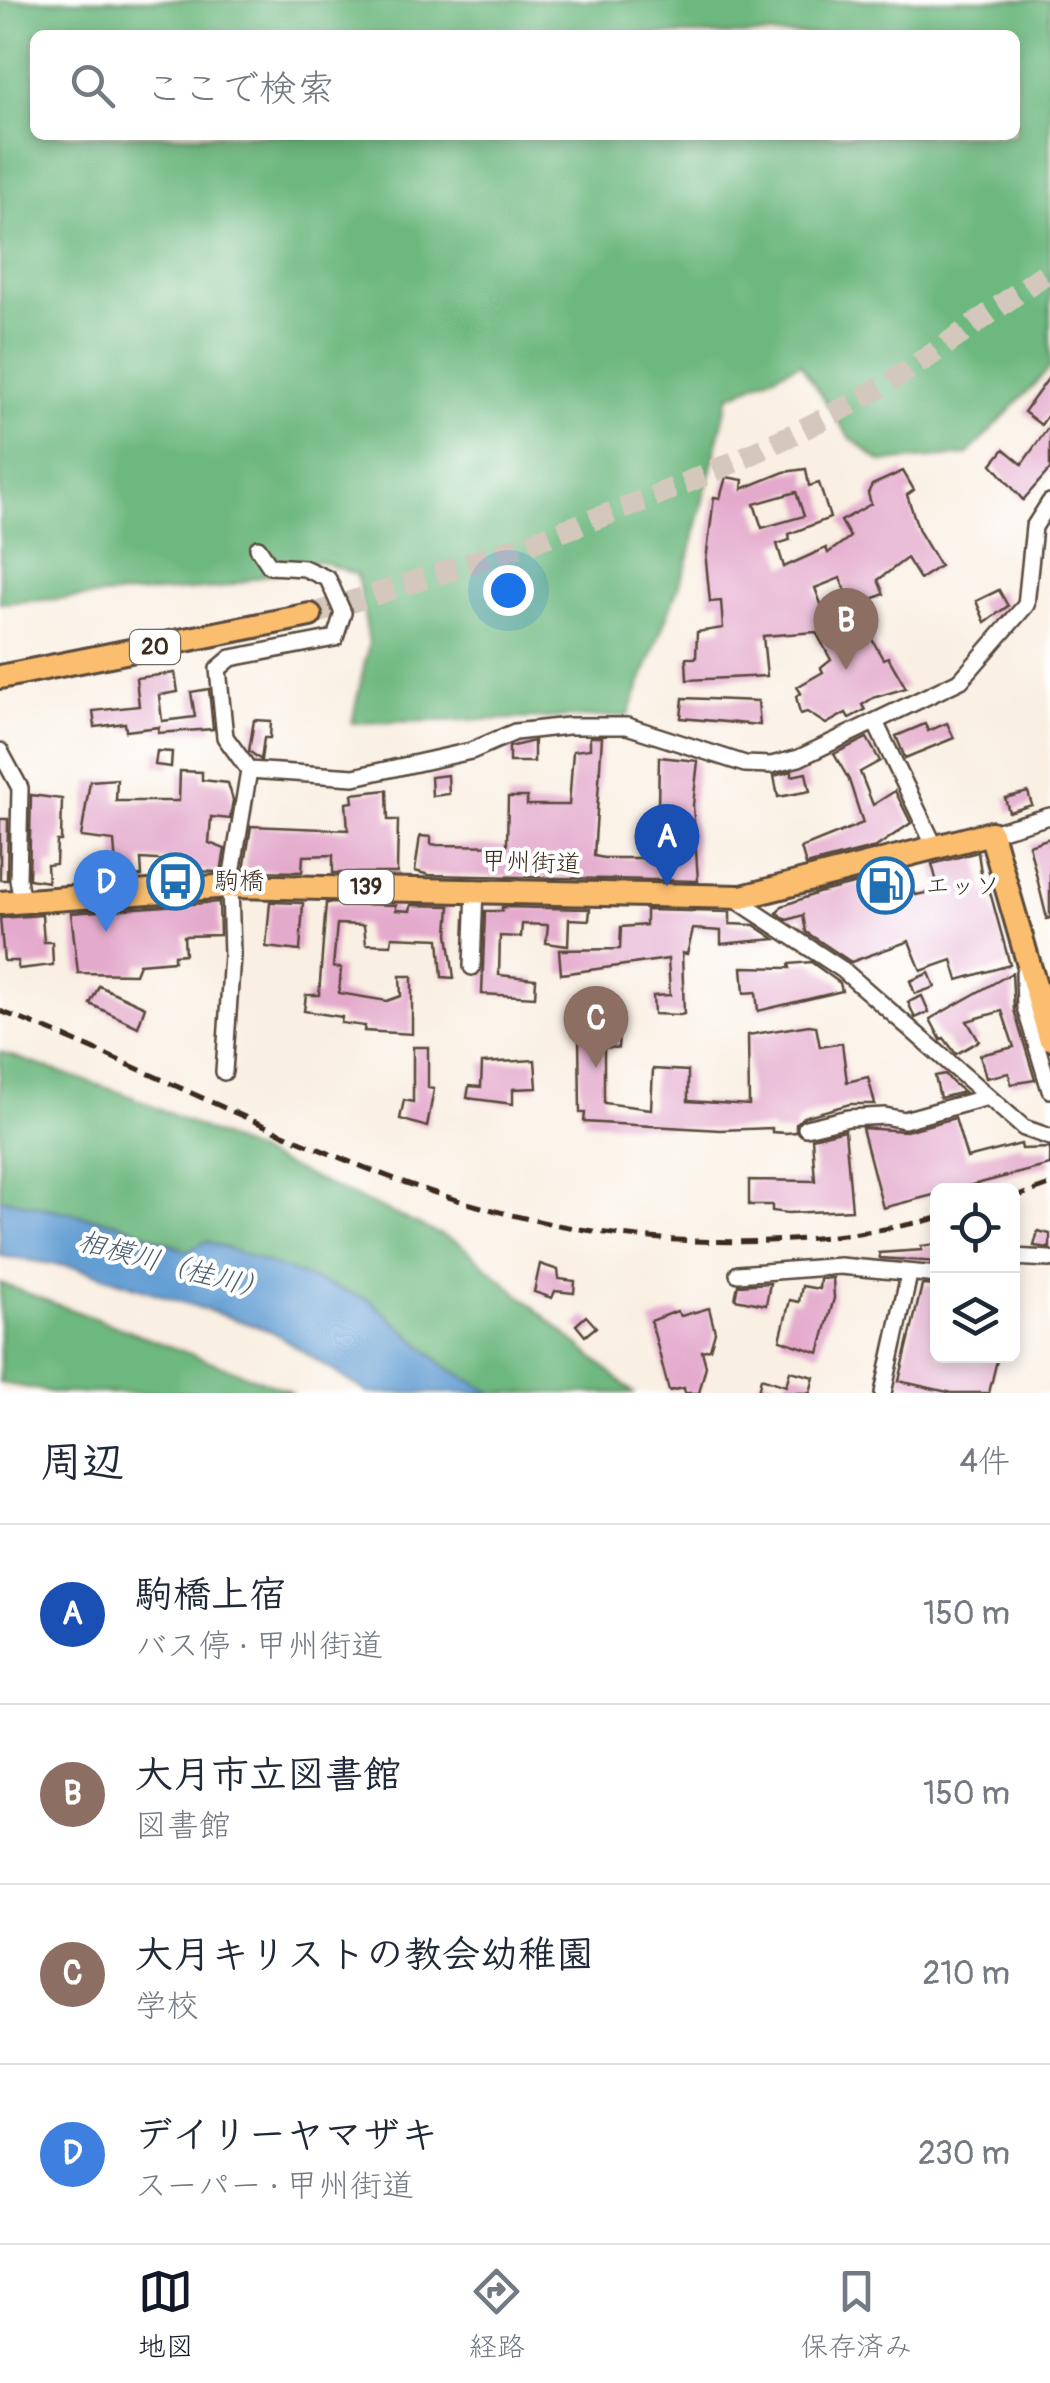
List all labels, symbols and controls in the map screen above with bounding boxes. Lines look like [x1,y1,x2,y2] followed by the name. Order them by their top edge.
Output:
[30,30,1020,140] search box
[65,58,120,113] icon: search
[145,65,335,113] text: ここで検索
[483,565,534,616] your location
[814,588,878,670] pin: B
[130,630,180,664] road number: 20
[634,804,700,886] pin: A
[480,846,582,880] street label: 甲州街道
[74,850,138,932] pin: D
[145,851,205,911] bus stop icon: 駒橋
[856,856,916,916] fuel station icon: エッソ
[214,866,264,897] place label: 駒橋
[338,870,394,904] road number: 139
[925,871,1000,902] place label: エッソ
[564,986,628,1068] pin: C
[930,1183,1020,1363] map controls
[930,1183,1020,1273] button: locate
[74,1224,272,1308] water label: 相模川（桂川）
[930,1273,1020,1363] button: layers
[40,1437,124,1489] text: 周辺
[959,1442,1010,1482] text: 4件
[135,1571,287,1619] text: 駒橋上宿
[62,1594,83,1634] text: A
[923,1594,1010,1634] text: 150 m
[135,1626,383,1666] text: バス停 · 甲州街道
[135,1751,401,1799] text: 大月市立図書館
[63,1774,82,1814] text: B
[923,1774,1010,1814] text: 150 m
[135,1806,231,1846] text: 図書館
[135,1931,594,1979] text: 大月キリストの教会幼稚園
[63,1954,82,1994] text: C
[922,1954,1010,1994] text: 210 m
[135,1986,199,2026] text: 学校
[135,2111,438,2159] text: デイリーヤマザキ
[62,2134,83,2174] text: D
[918,2134,1010,2174] text: 230 m
[135,2166,414,2206] text: スーパー · 甲州街道
[138,2264,194,2365] tab: 地図
[469,2264,525,2365] tab: 経路
[800,2264,912,2365] tab: 保存済み

